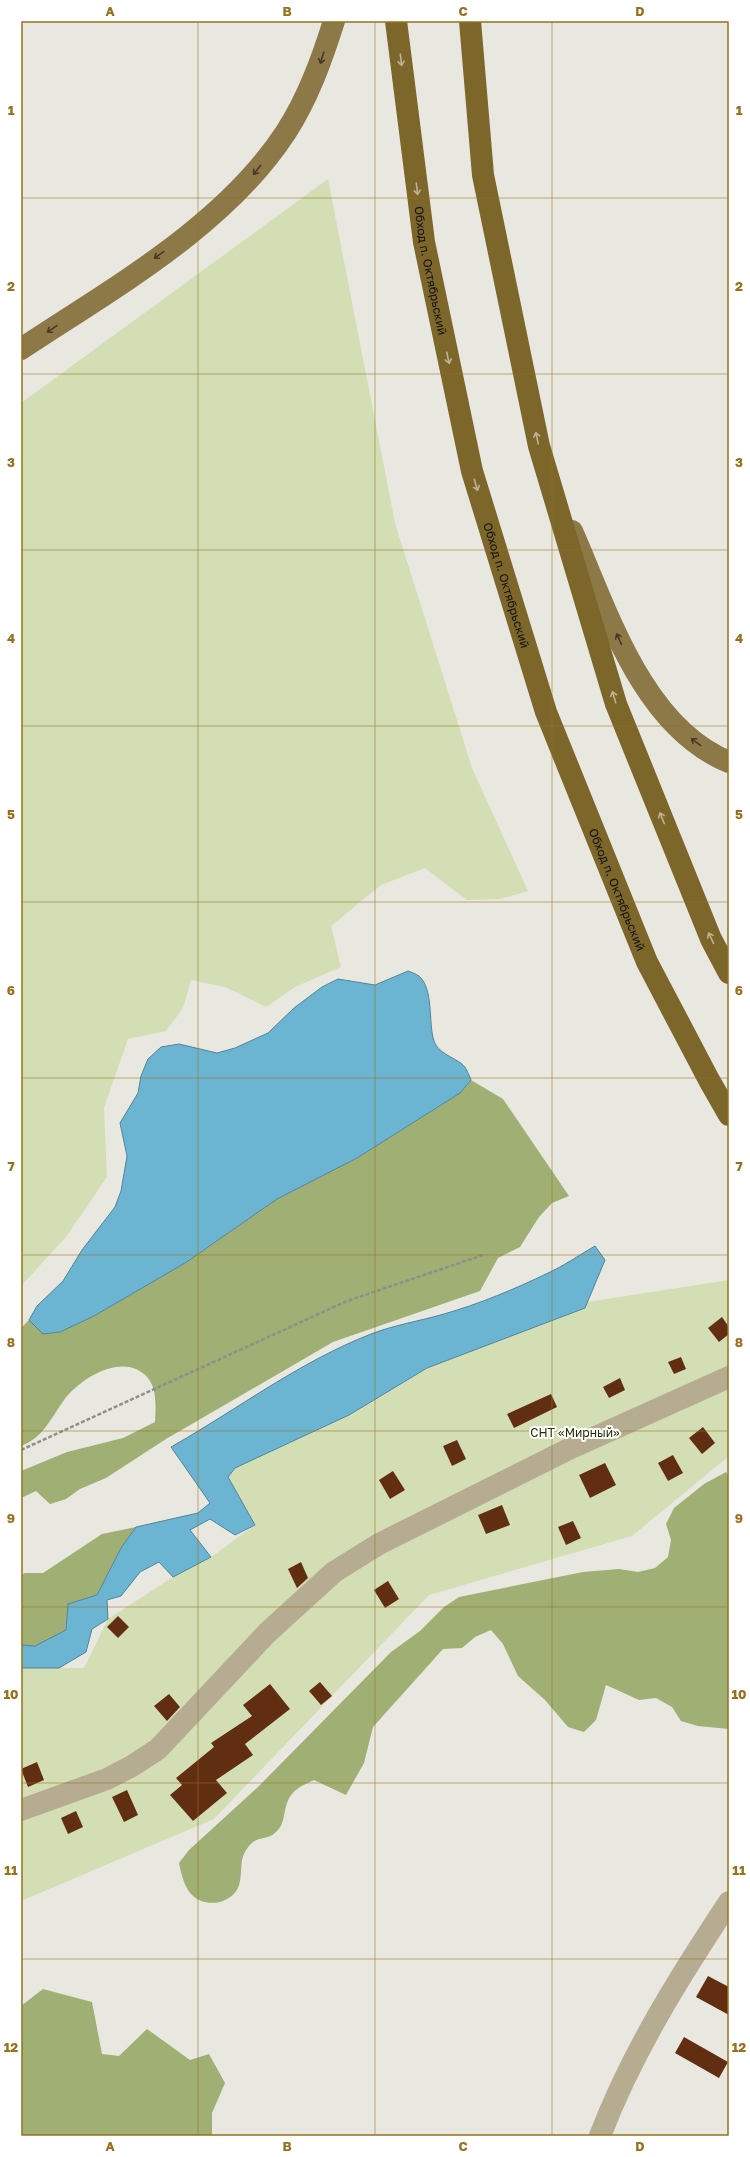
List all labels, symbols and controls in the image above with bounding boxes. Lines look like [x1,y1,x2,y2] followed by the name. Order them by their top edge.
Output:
[105,3,115,19] text: A
[282,3,292,19] text: B
[458,3,468,19] text: C
[635,3,645,19] text: D
[318,52,325,65] one-way arrow
[397,53,405,66] one-way arrow
[8,102,15,118] text: 1
[736,102,743,118] text: 1
[252,164,261,175] one-way arrow
[413,182,421,195] one-way arrow
[412,205,451,336] street label: Обход п. Октябрьский
[154,251,165,259] one-way arrow
[7,278,15,294] text: 2
[735,278,743,294] text: 2
[46,325,58,333] one-way arrow
[445,351,453,364] one-way arrow
[533,432,541,445] one-way arrow
[7,454,15,470] text: 3
[735,454,743,470] text: 3
[473,478,480,491] one-way arrow
[481,520,533,650] street label: Обход п. Октябрьский
[7,630,15,646] text: 4
[735,630,743,646] text: 4
[615,633,623,645] one-way arrow
[610,691,617,704] one-way arrow
[691,738,702,746] one-way arrow
[7,806,15,822] text: 5
[735,806,743,822] text: 5
[658,812,665,824] one-way arrow
[586,826,649,953] street label: Обход п. Октябрьский
[707,933,714,945] one-way arrow
[7,982,15,998] text: 6
[735,982,743,998] text: 6
[7,1158,15,1174] text: 7
[735,1158,743,1174] text: 7
[7,1334,15,1350] text: 8
[735,1334,743,1350] text: 8
[530,1425,620,1440] park label: СНТ «Мирный»
[7,1510,15,1526] text: 9
[735,1510,743,1526] text: 9
[3,1686,19,1702] text: 10
[731,1686,747,1702] text: 10
[4,1862,18,1878] text: 11
[732,1862,746,1878] text: 11
[4,2039,18,2055] text: 12
[732,2039,746,2055] text: 12
[105,2138,115,2154] text: A
[282,2138,292,2154] text: B
[458,2138,468,2154] text: C
[635,2138,645,2154] text: D

